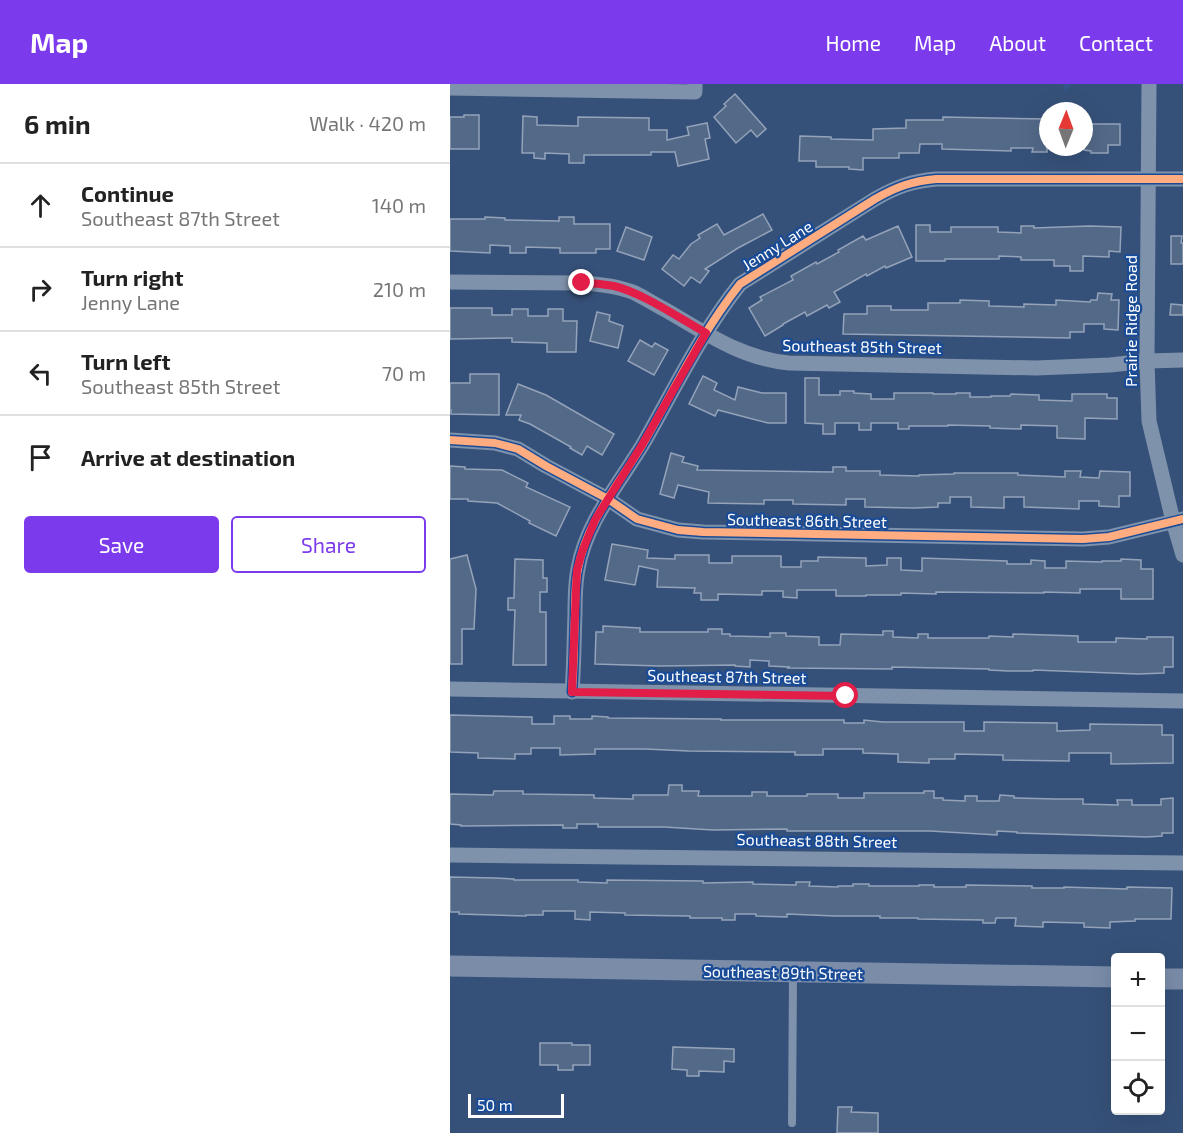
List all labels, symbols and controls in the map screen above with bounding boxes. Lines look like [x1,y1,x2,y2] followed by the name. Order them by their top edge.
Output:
[30,25,88,59] text: Map
[825,30,881,55] text: Home
[914,30,956,55] text: Map
[989,30,1046,55] text: About
[1079,30,1153,55] text: Contact
[1039,102,1093,156] north arrow
[24,108,91,139] text: 6 min
[309,111,426,135] text: Walk · 420 m
[81,180,174,206] text: Continue
[24,189,57,222] icon: ahead
[372,193,426,217] text: 140 m
[81,206,280,230] text: Southeast 87th Street
[738,216,816,274] street label: Jenny Lane
[1121,255,1140,387] street label: Prairie Ridge Road
[81,264,183,290] text: Turn right
[568,269,594,295] route end
[24,273,57,306] icon: right
[373,277,426,301] text: 210 m
[81,290,180,314] text: Jenny Lane
[782,335,942,357] street label: Southeast 85th Street
[81,348,170,374] text: Turn left
[24,357,57,390] icon: left
[382,361,426,385] text: 70 m
[81,374,280,398] text: Southeast 85th Street
[24,441,57,474] icon: arrive
[81,444,295,470] text: Arrive at destination
[727,509,887,531] street label: Southeast 86th Street
[24,516,219,573] button: Save
[231,516,426,573] button: Share
[647,665,807,687] street label: Southeast 87th Street
[832,682,858,708] route start
[737,829,897,851] street label: Southeast 88th Street
[1111,953,1165,1115] map controls
[1111,953,1165,1007] button: +
[703,961,863,983] street label: Southeast 89th Street
[1111,1007,1165,1061] button: −
[1111,1061,1165,1115] button: locate
[468,1091,564,1118] scale bar
[477,1095,513,1114] text: 50 m

